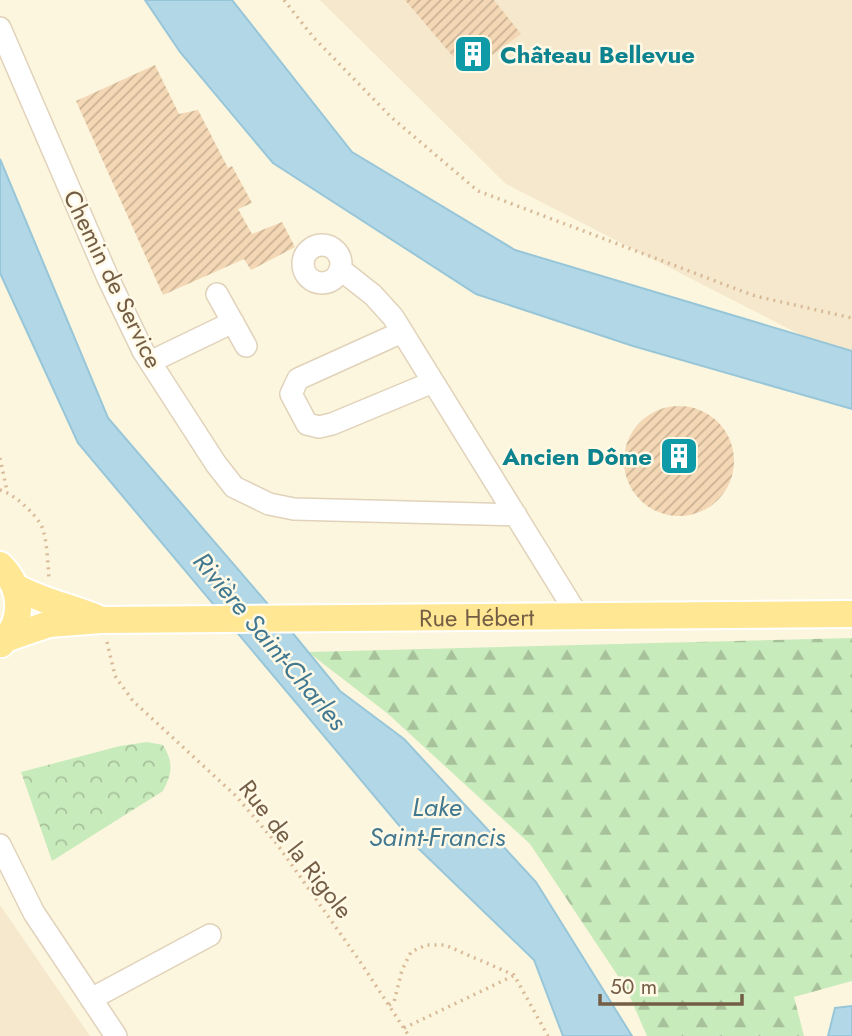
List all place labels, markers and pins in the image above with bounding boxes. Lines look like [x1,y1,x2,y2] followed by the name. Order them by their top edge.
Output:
[452,33,494,75] building icon: Château Bellevue
[500,37,695,72] place label: Château Bellevue
[658,435,700,477] building icon: Ancien Dôme
[501,439,652,474] place label: Ancien Dôme

